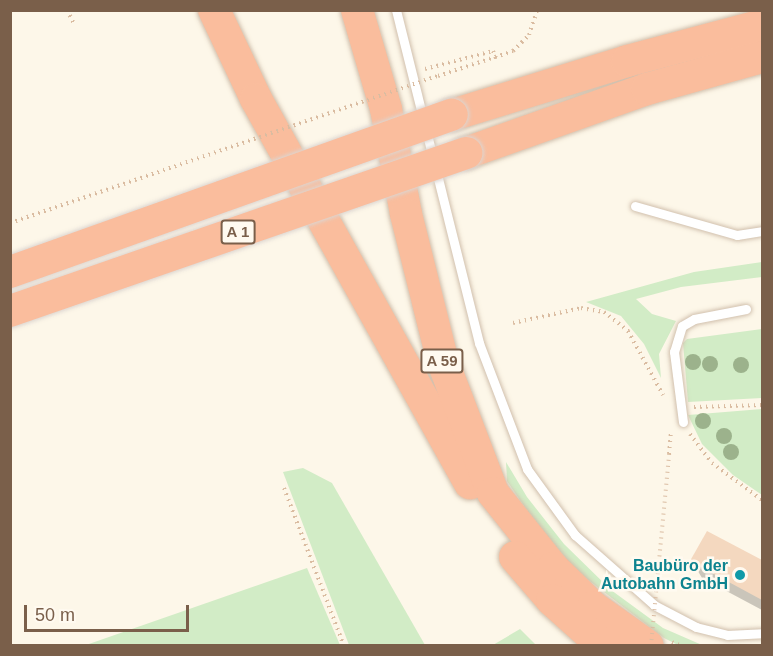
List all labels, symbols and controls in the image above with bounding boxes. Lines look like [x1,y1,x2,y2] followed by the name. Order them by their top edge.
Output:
[220,220,256,244] road number: A 1
[420,349,464,373] road number: A 59
[601,556,728,594] place label: Baubüro der Autobahn GmbH
[733,568,747,582] marker: Baubüro der Autobahn GmbH
[27,593,192,631] scale bar
[35,605,75,625] text: 50 m

